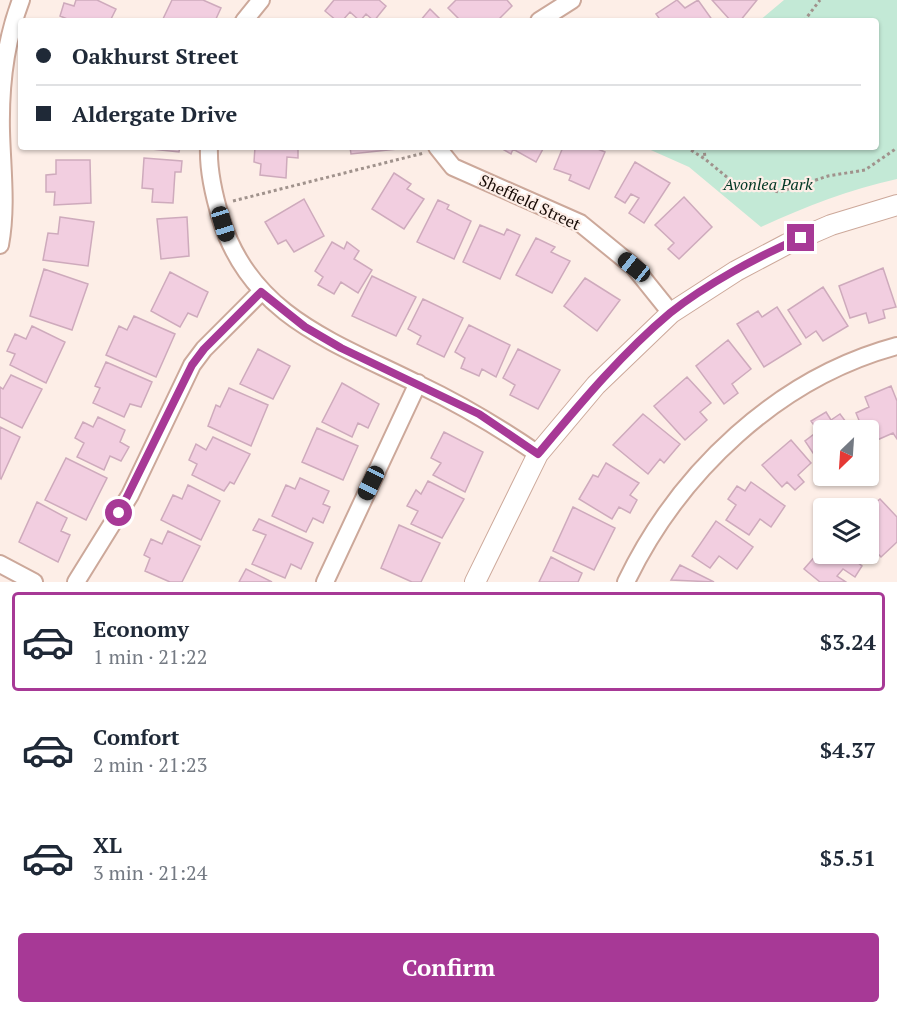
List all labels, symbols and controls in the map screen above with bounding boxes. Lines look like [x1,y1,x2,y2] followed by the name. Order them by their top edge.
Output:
[72,41,239,70] text: Oakhurst Street
[72,99,237,128] text: Aldergate Drive
[476,169,584,235] street label: Sheffield Street
[722,173,813,195] park label: Avonlea Park
[209,204,237,244] car
[787,224,814,251] route end
[614,249,654,285] car
[813,420,879,486] north arrow
[813,420,879,564] map controls
[355,463,387,503] car
[813,498,879,564] button: layers
[105,499,132,526] route start
[93,614,189,643] text: Economy
[21,615,75,669] icon: car
[820,627,876,656] text: $3.24
[93,643,207,670] text: 1 min · 21:22
[93,722,179,751] text: Comfort
[21,723,75,777] icon: car
[820,735,876,764] text: $4.37
[93,751,207,778] text: 2 min · 21:23
[93,830,122,859] text: XL
[21,831,75,885] icon: car
[820,843,876,872] text: $5.51
[93,859,207,886] text: 3 min · 21:24
[18,933,879,1002] button: Confirm

